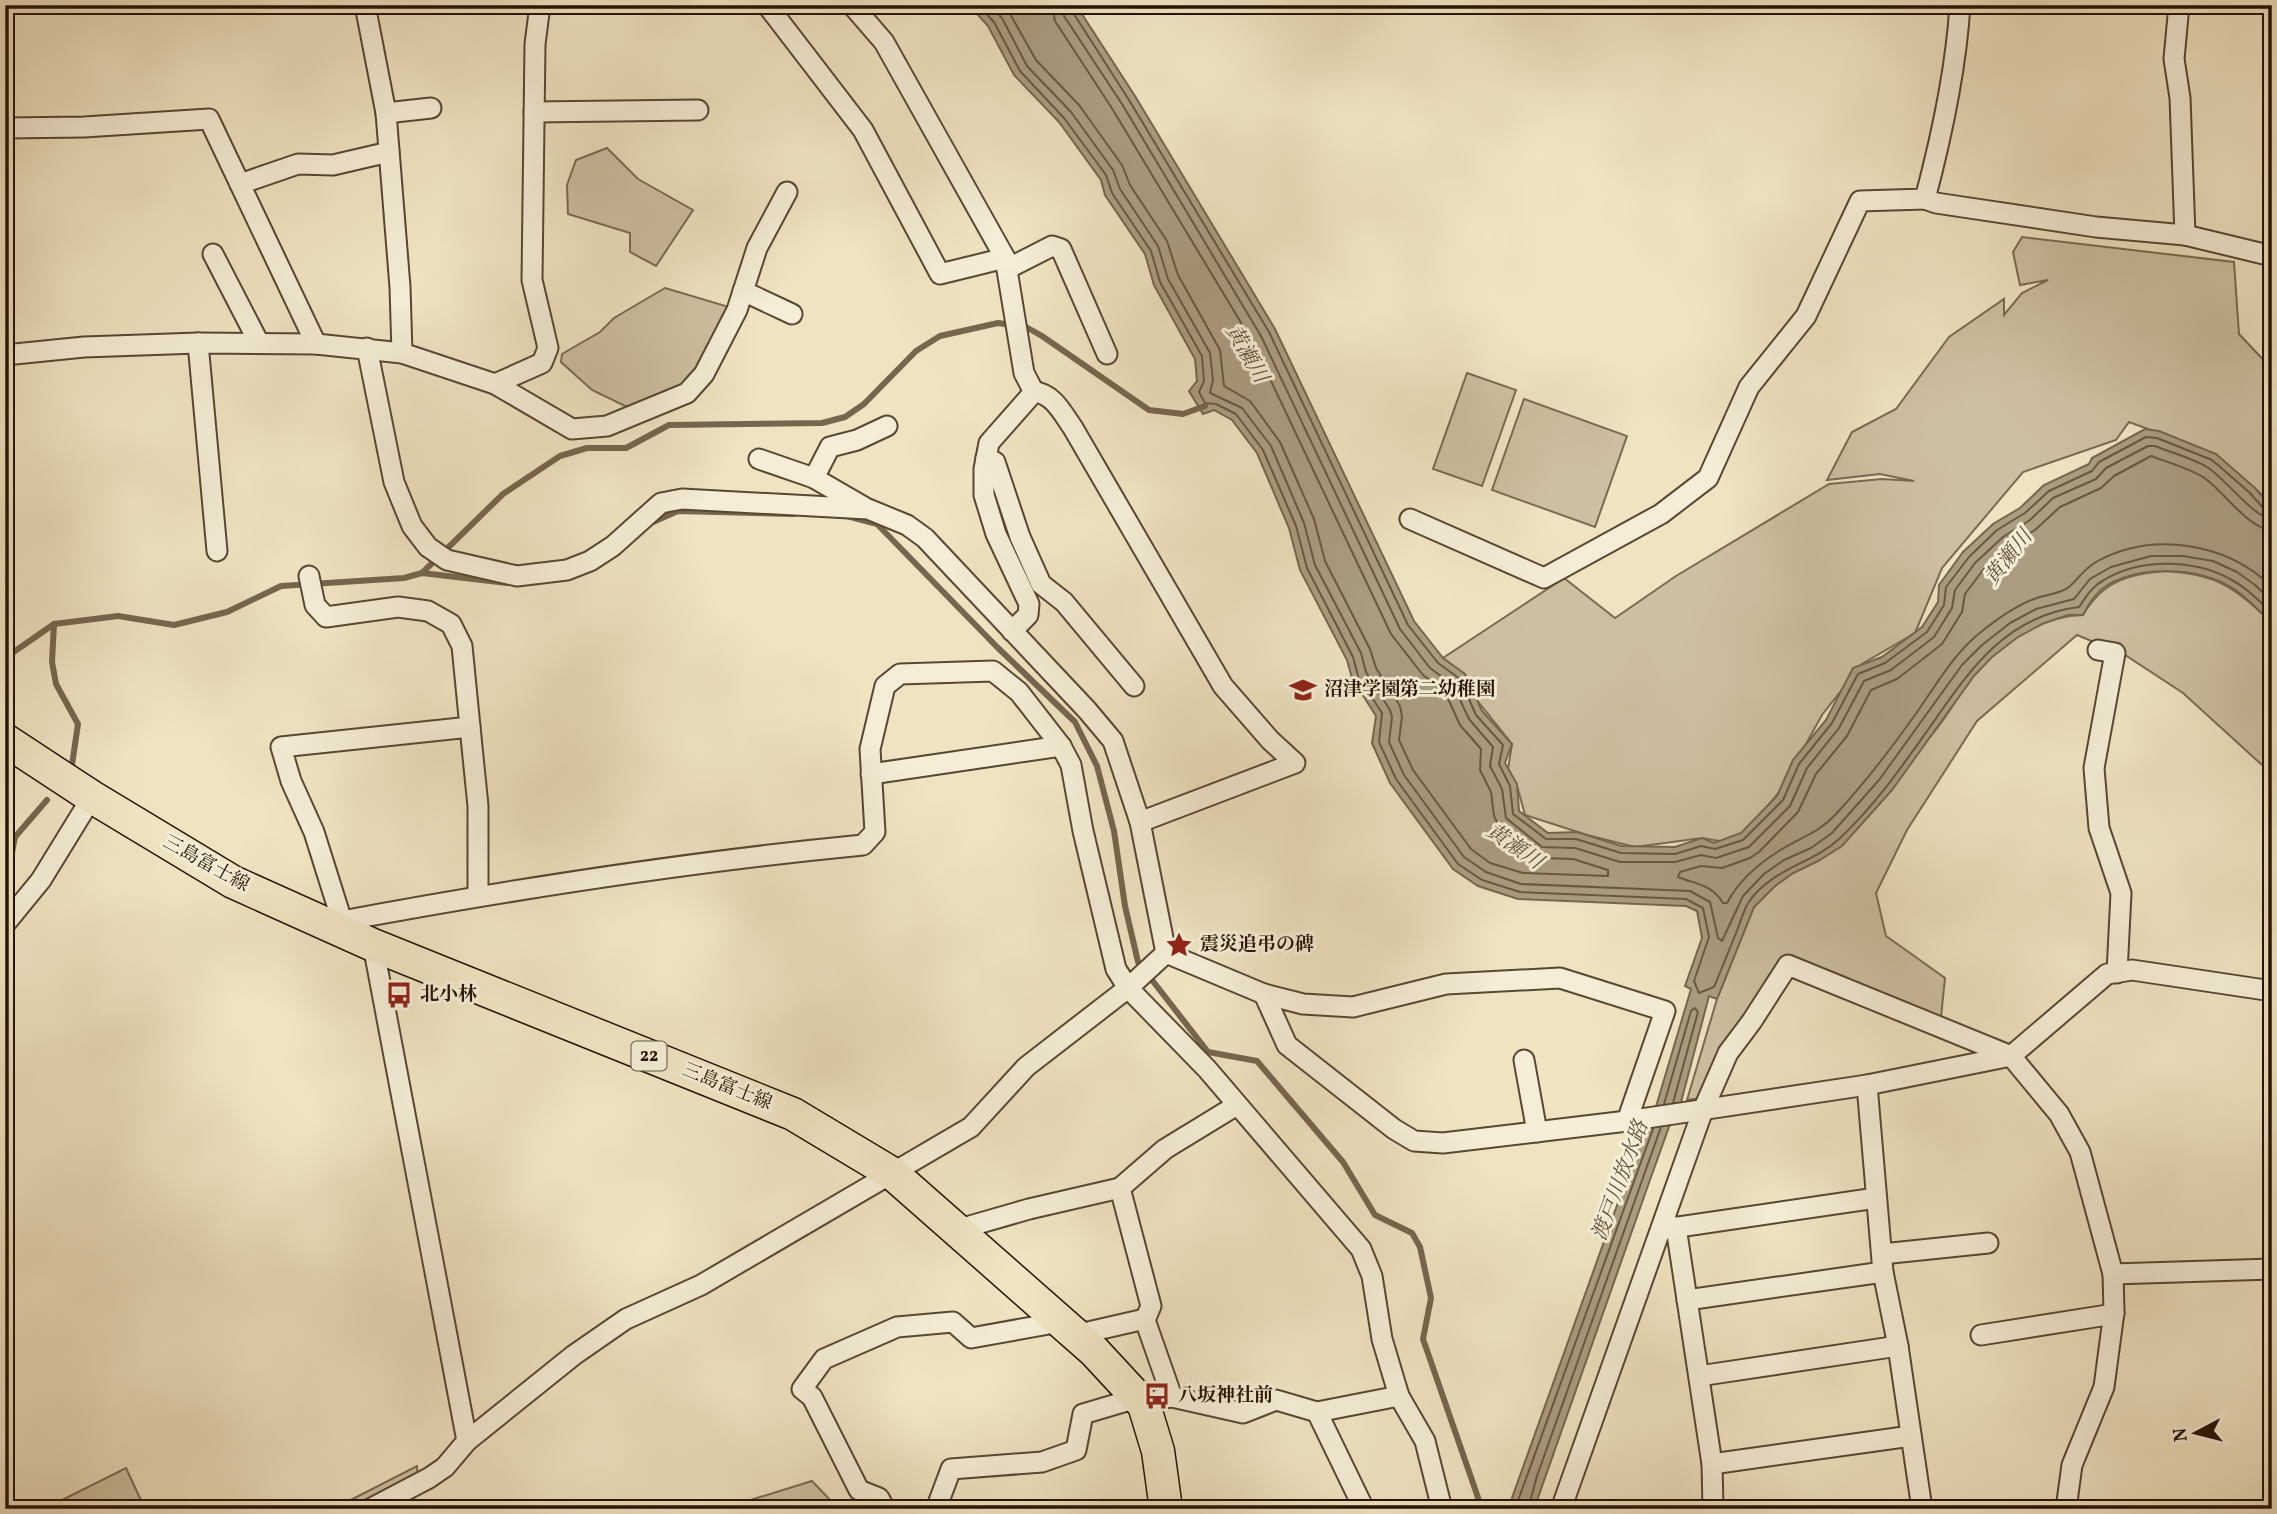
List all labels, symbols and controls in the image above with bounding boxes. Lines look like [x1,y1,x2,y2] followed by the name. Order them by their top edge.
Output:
[1218,319,1275,390] water label: 黄瀬川
[1978,523,2041,592] water label: 黄瀬川
[1288,675,1318,705] school or university icon: 沼津学園第二幼稚園
[1324,677,1495,703] place label: 沼津学園第二幼稚園
[1480,817,1550,878] water label: 黄瀬川
[158,830,254,898] street label: 三島富士線
[1164,930,1194,960] place icon: 震災追弔の碑
[1200,932,1314,958] place label: 震災追弔の碑
[384,980,414,1010] bus stop icon: 北小林
[420,982,477,1008] place label: 北小林
[632,1042,666,1070] road number: 22
[678,1057,776,1117] street label: 三島富士線
[1586,1115,1657,1245] water label: 渡戸川放水路
[1142,1381,1172,1411] bus stop icon: 八坂神社前
[1178,1383,1273,1409] place label: 八坂神社前
[2162,1398,2232,1468] north arrow
[2167,1426,2195,1443] text: N

